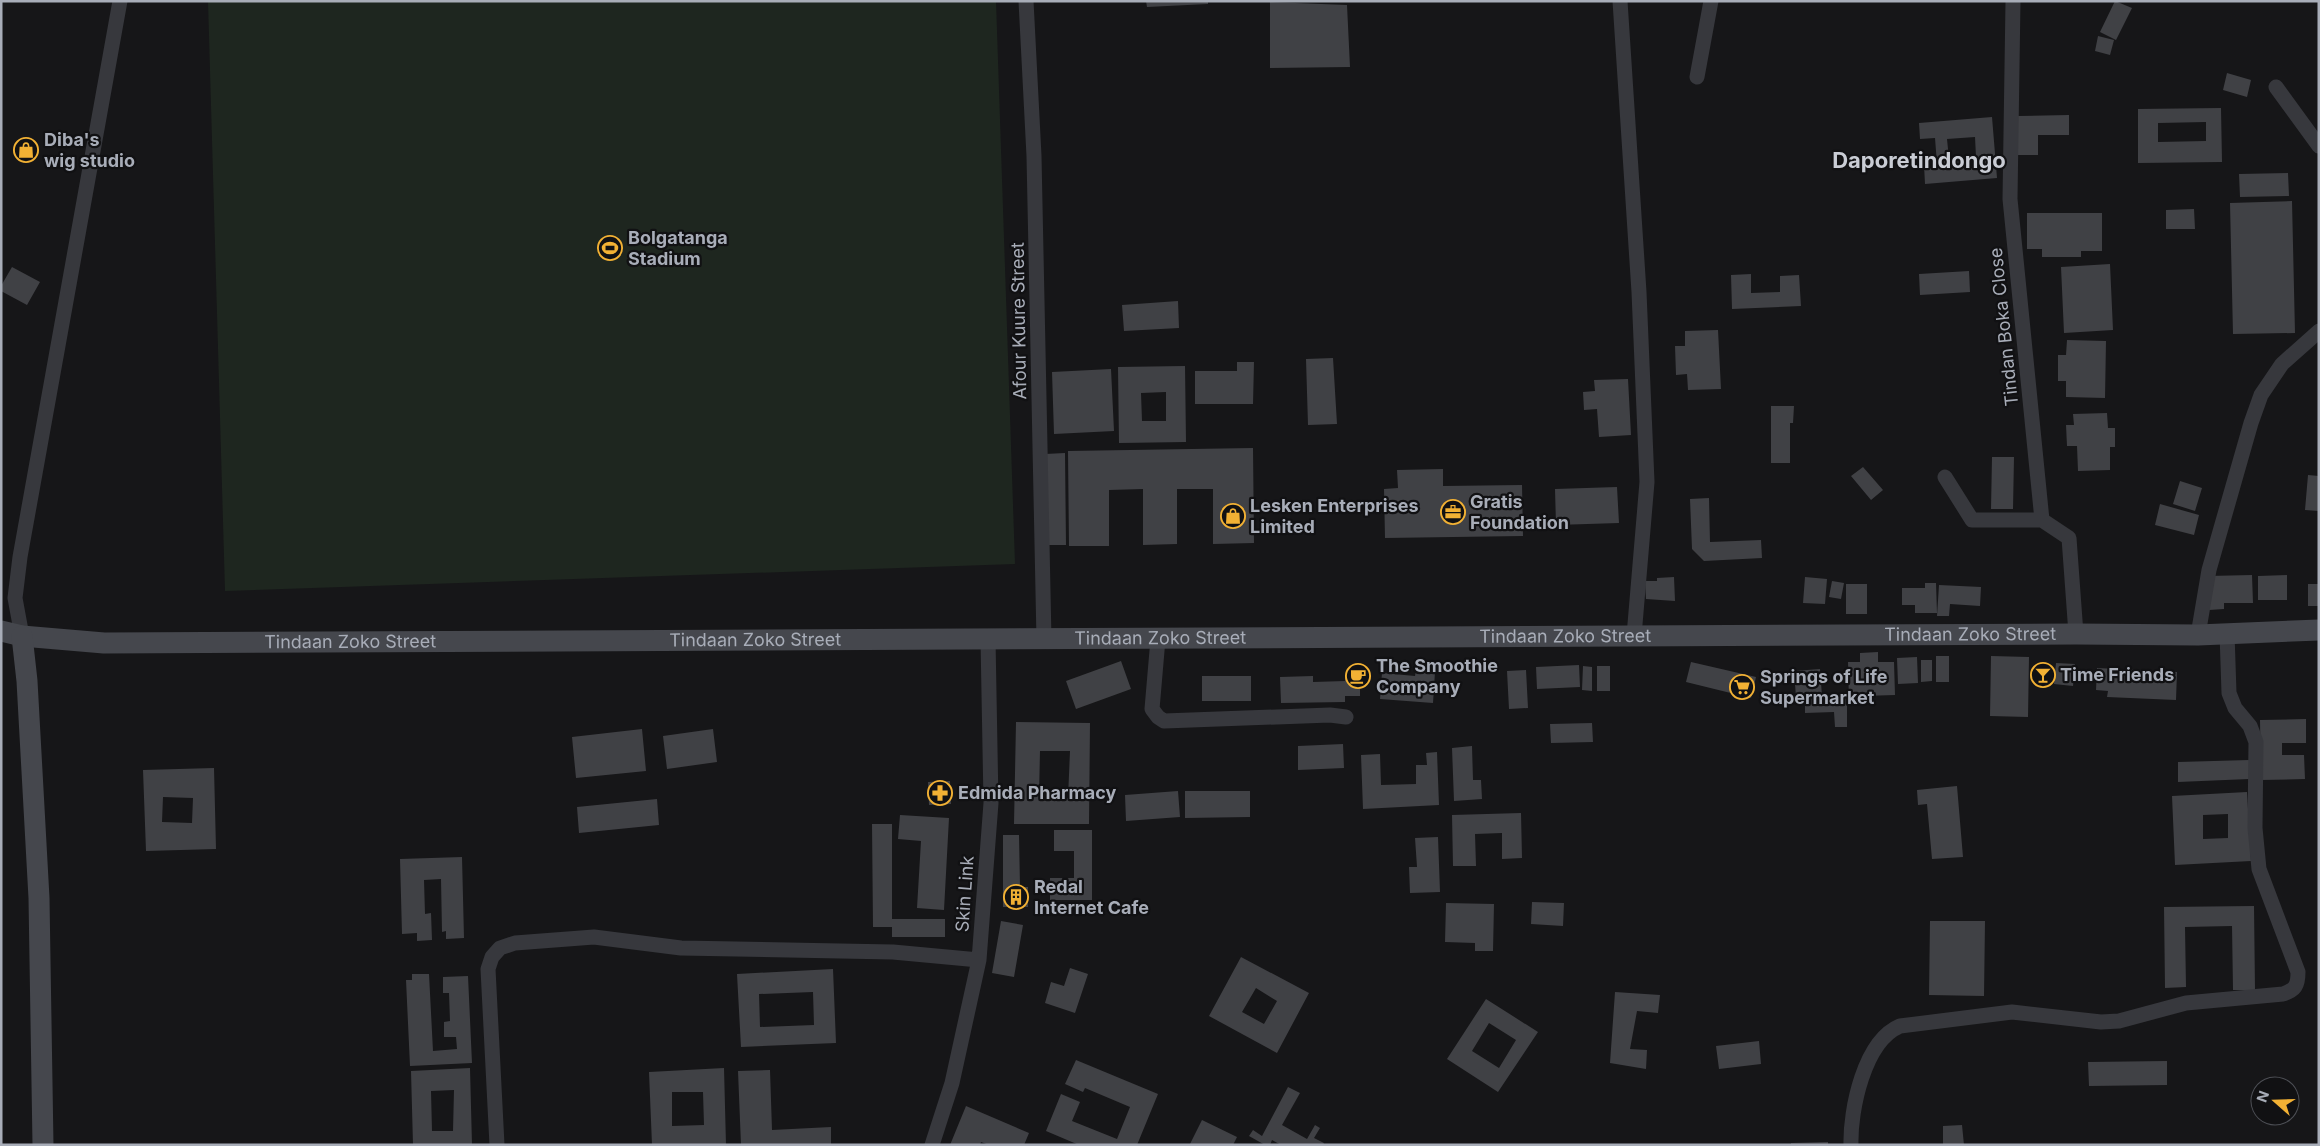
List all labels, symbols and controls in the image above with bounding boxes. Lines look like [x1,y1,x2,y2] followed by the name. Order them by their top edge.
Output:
[44,129,135,171] place label: Diba's wig studio
[13,137,39,163] shop icon: Diba's wig studio
[1832,147,2006,173] district label: Daporetindongo
[628,227,728,269] place label: Bolgatanga Stadium
[597,235,623,261] sports icon: Bolgatanga Stadium
[1007,242,1030,400] street label: Afour Kuure Street
[1985,247,2022,407] street label: Tindan Boka Close
[1470,491,1569,533] place label: Gratis Foundation
[1250,495,1419,537] place label: Lesken Enterprises Limited
[1440,499,1466,525] office icon: Gratis Foundation
[1220,503,1246,529] shop icon: Lesken Enterprises Limited
[1884,623,2056,645] street label: Tindaan Zoko Street
[1479,625,1651,647] street label: Tindaan Zoko Street
[1074,627,1246,649] street label: Tindaan Zoko Street
[669,629,841,650] street label: Tindaan Zoko Street
[264,630,436,652] street label: Tindaan Zoko Street
[1376,655,1498,697] place label: The Smoothie Company
[2030,662,2056,688] bar icon: Time Friends
[1345,663,1371,689] cafe icon: The Smoothie Company
[2060,664,2174,685] place label: Time Friends
[1760,666,1888,708] place label: Springs of Life Supermarket
[1729,674,1755,700] supermarket icon: Springs of Life Supermarket
[927,780,953,806] pharmacy icon: Edmida Pharmacy
[958,782,1117,803] place label: Edmida Pharmacy
[951,855,978,933] street label: Skin Link
[1034,876,1149,918] place label: Redal Internet Cafe
[1003,884,1029,910] building icon: Redal Internet Cafe
[2250,1076,2300,1126] north arrow
[2253,1088,2272,1104] text: N

